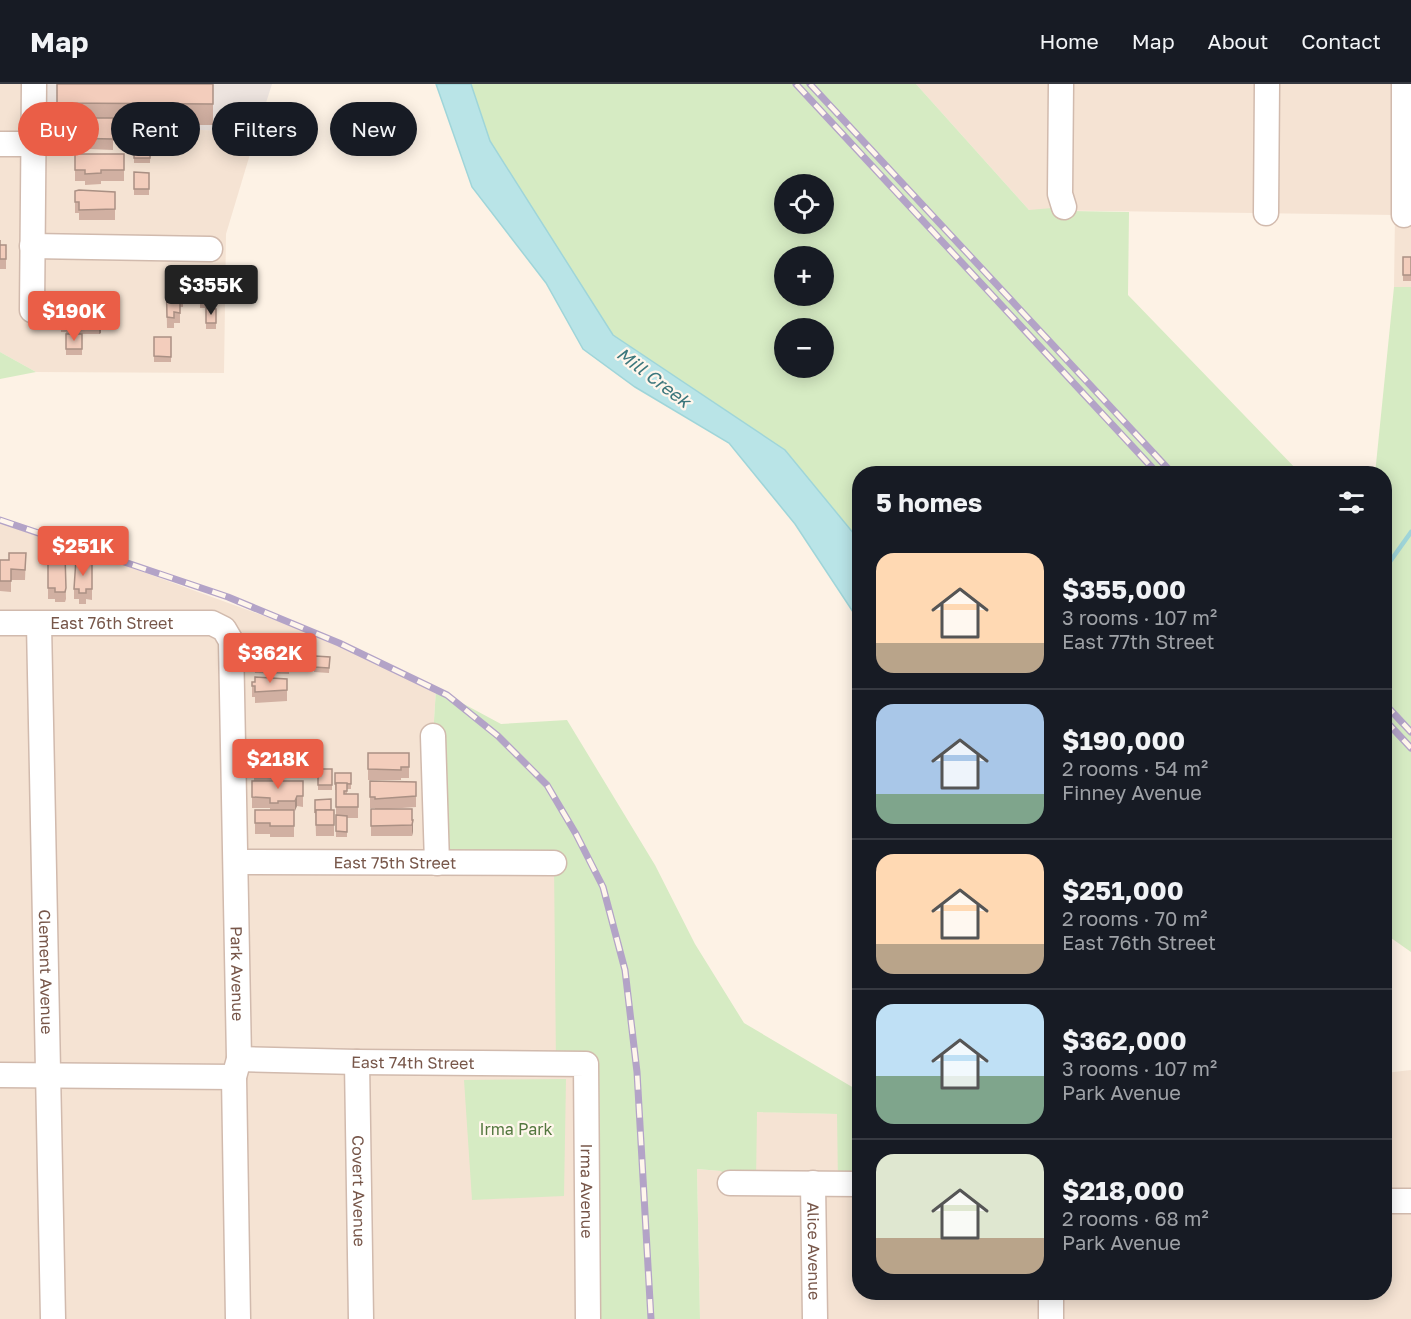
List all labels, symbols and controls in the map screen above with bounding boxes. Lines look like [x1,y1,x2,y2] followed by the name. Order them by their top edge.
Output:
[30,25,88,58] text: Map
[1039,28,1099,54] text: Home
[1132,28,1175,54] text: Map
[1208,28,1268,54] text: About
[1301,28,1381,54] text: Contact
[18,102,99,156] chip: Buy
[111,102,200,156] chip: Rent
[212,102,318,156] chip: Filters
[330,102,417,156] chip: New
[774,174,834,378] map controls
[774,174,834,234] button: locate
[774,246,834,306] button: +
[169,265,253,316] pin: $355K
[179,272,243,296] text: $355K
[32,291,116,342] pin: $190K
[42,298,106,322] text: $190K
[774,318,834,378] button: −
[613,342,697,413] water label: Mill Creek
[1335,486,1368,519] icon: filters
[876,487,982,518] text: 5 homes
[41,526,125,577] pin: $251K
[52,533,114,557] text: $251K
[1062,574,1186,605] text: $355,000
[924,577,996,649] icon: home
[1062,605,1217,629] text: 3 rooms · 107 m²
[50,613,174,633] street label: East 76th Street
[1062,629,1215,653] text: East 77th Street
[228,633,312,684] pin: $362K
[238,640,303,664] text: $362K
[1062,725,1185,756] text: $190,000
[924,728,996,800] icon: home
[236,739,320,790] pin: $218K
[246,746,310,770] text: $218K
[1062,756,1208,780] text: 2 rooms · 54 m²
[1062,780,1202,804] text: Finney Avenue
[333,852,457,873] street label: East 75th Street
[1062,875,1184,906] text: $251,000
[924,878,996,950] icon: home
[1062,906,1207,930] text: 2 rooms · 70 m²
[35,909,57,1035] street label: Clement Avenue
[226,926,248,1021] street label: Park Avenue
[1062,930,1216,954] text: East 76th Street
[1062,1025,1187,1056] text: $362,000
[924,1028,996,1100] icon: home
[351,1052,475,1073] street label: East 74th Street
[1062,1056,1217,1080] text: 3 rooms · 107 m²
[1062,1080,1181,1104] text: Park Avenue
[479,1119,553,1139] park label: Irma Park
[348,1135,370,1247] street label: Covert Avenue
[577,1143,597,1239] street label: Irma Avenue
[1062,1175,1184,1206] text: $218,000
[924,1178,996,1250] icon: home
[803,1202,825,1300] street label: Alice Avenue
[1062,1206,1209,1230] text: 2 rooms · 68 m²
[1062,1230,1181,1254] text: Park Avenue

